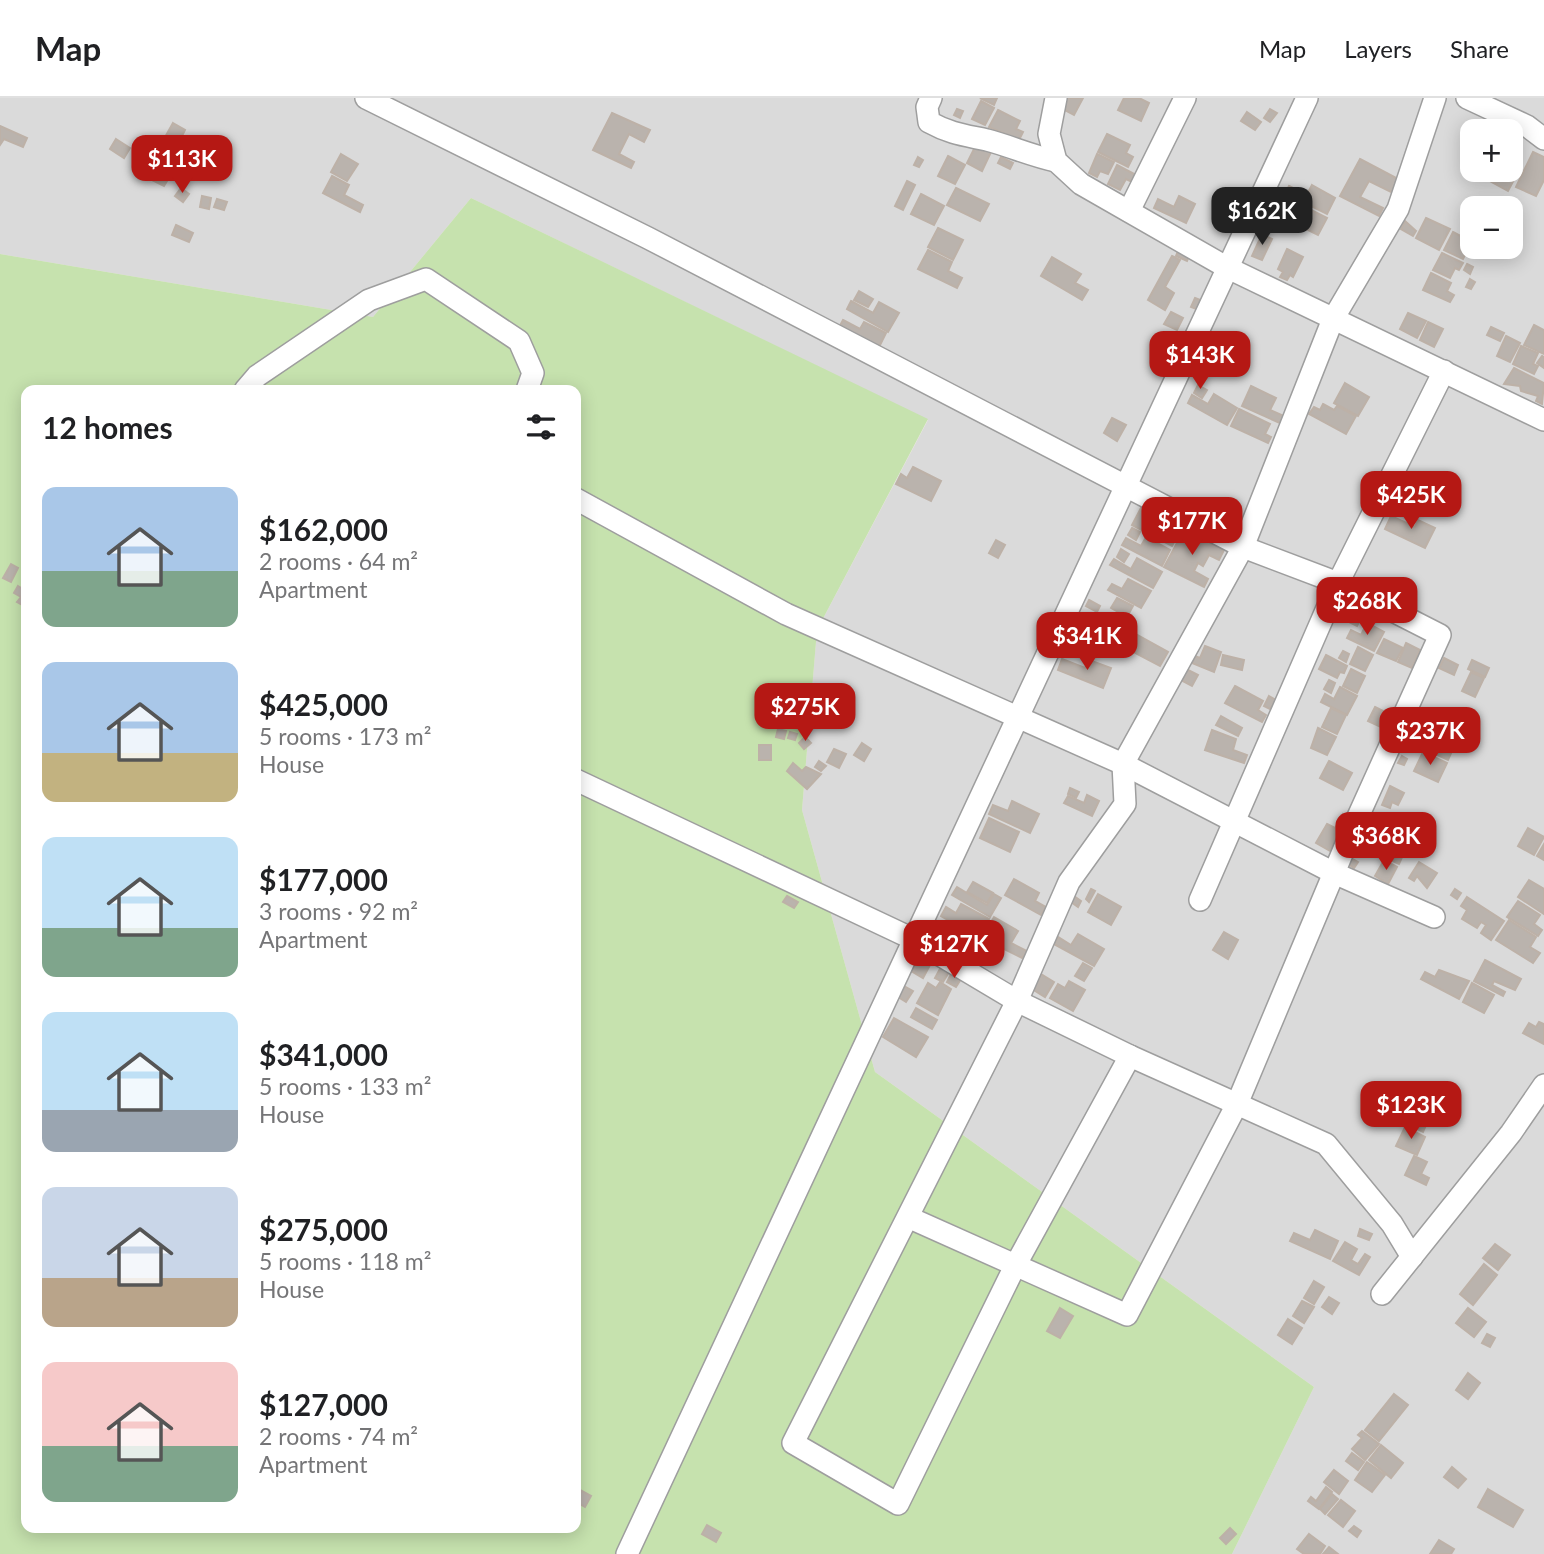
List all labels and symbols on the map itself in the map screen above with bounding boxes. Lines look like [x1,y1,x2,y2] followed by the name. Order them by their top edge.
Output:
[133,136,231,195] pin: $113K
[1213,188,1311,247] pin: $162K
[1151,331,1249,391] pin: $143K
[1362,472,1460,531] pin: $425K
[1143,498,1241,557] pin: $177K
[1318,578,1416,637] pin: $268K
[1038,612,1136,672] pin: $341K
[756,684,854,743] pin: $275K
[1381,708,1479,767] pin: $237K
[1337,812,1435,872] pin: $368K
[905,920,1003,980] pin: $127K
[1362,1082,1460,1141] pin: $123K

